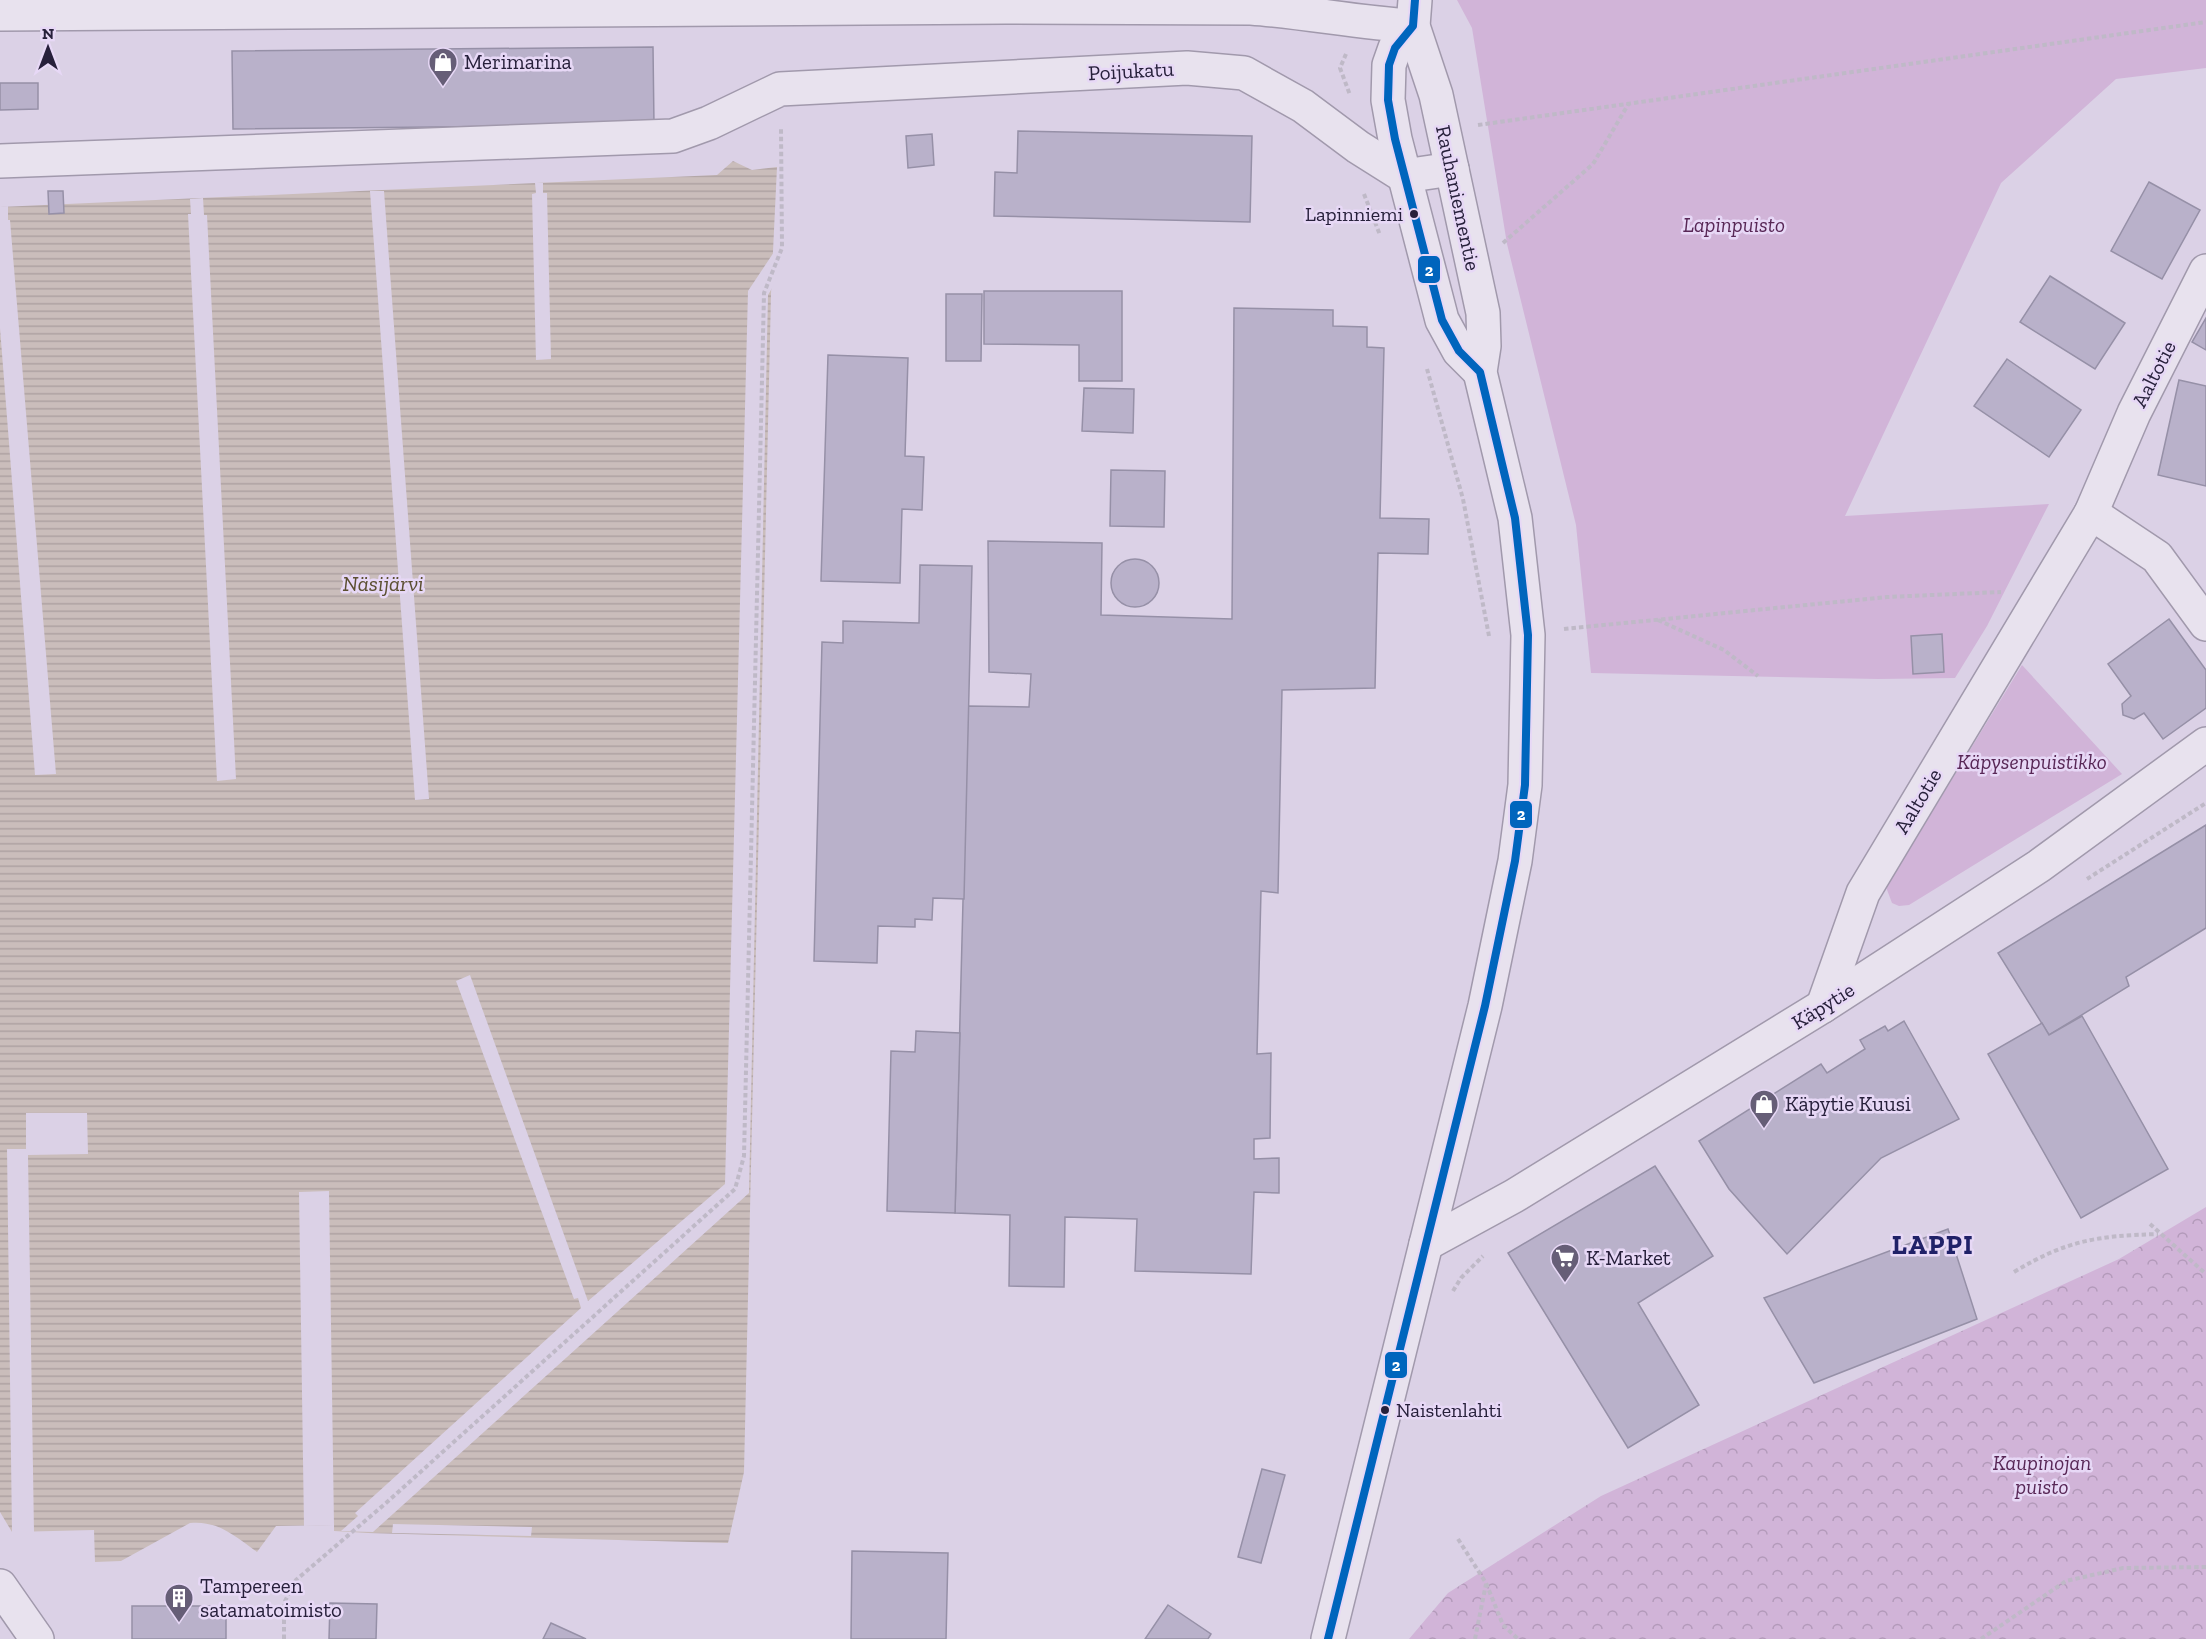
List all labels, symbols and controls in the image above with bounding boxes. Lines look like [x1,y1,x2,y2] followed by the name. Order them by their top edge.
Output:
[18,18,78,78] north arrow
[42,24,54,43] text: N
[427,46,459,88] shop icon: Merimarina
[464,49,572,74] place label: Merimarina
[1087,56,1175,86] street label: Poijukatu
[1431,123,1486,273] street label: Rauhaniementie
[1305,202,1403,226] place label: Lapinniemi
[1408,208,1420,220] marker: Lapinniemi
[1683,212,1785,237] park label: Lapinpuisto
[1417,255,1441,284] line badge: 2
[1425,261,1434,280] text: 2
[2126,336,2181,411] street label: Aaltotie
[342,570,424,597] water label: Näsijärvi
[1957,749,2107,774] park label: Käpysenpuistikko
[1888,764,1947,838] street label: Aaltotie
[1509,800,1533,829] line badge: 2
[1517,805,1526,824] text: 2
[1787,977,1859,1034] street label: Käpytie
[1748,1088,1780,1130] shop icon: Käpytie Kuusi
[1785,1091,1911,1116] place label: Käpytie Kuusi
[1892,1229,1974,1261] district label: LAPPI
[1549,1242,1581,1284] supermarket icon: K-Market
[1586,1245,1671,1270] place label: K-Market
[1384,1351,1408,1379] line badge: 2
[1392,1356,1401,1375] text: 2
[1396,1398,1502,1422] place label: Naistenlahti
[1379,1404,1391,1416] marker: Naistenlahti
[1993,1450,2091,1499] park label: Kaupinojan puisto
[200,1573,342,1622] place label: Tampereen satamatoimisto
[163,1582,195,1624] building icon: Tampereen satamatoimisto

